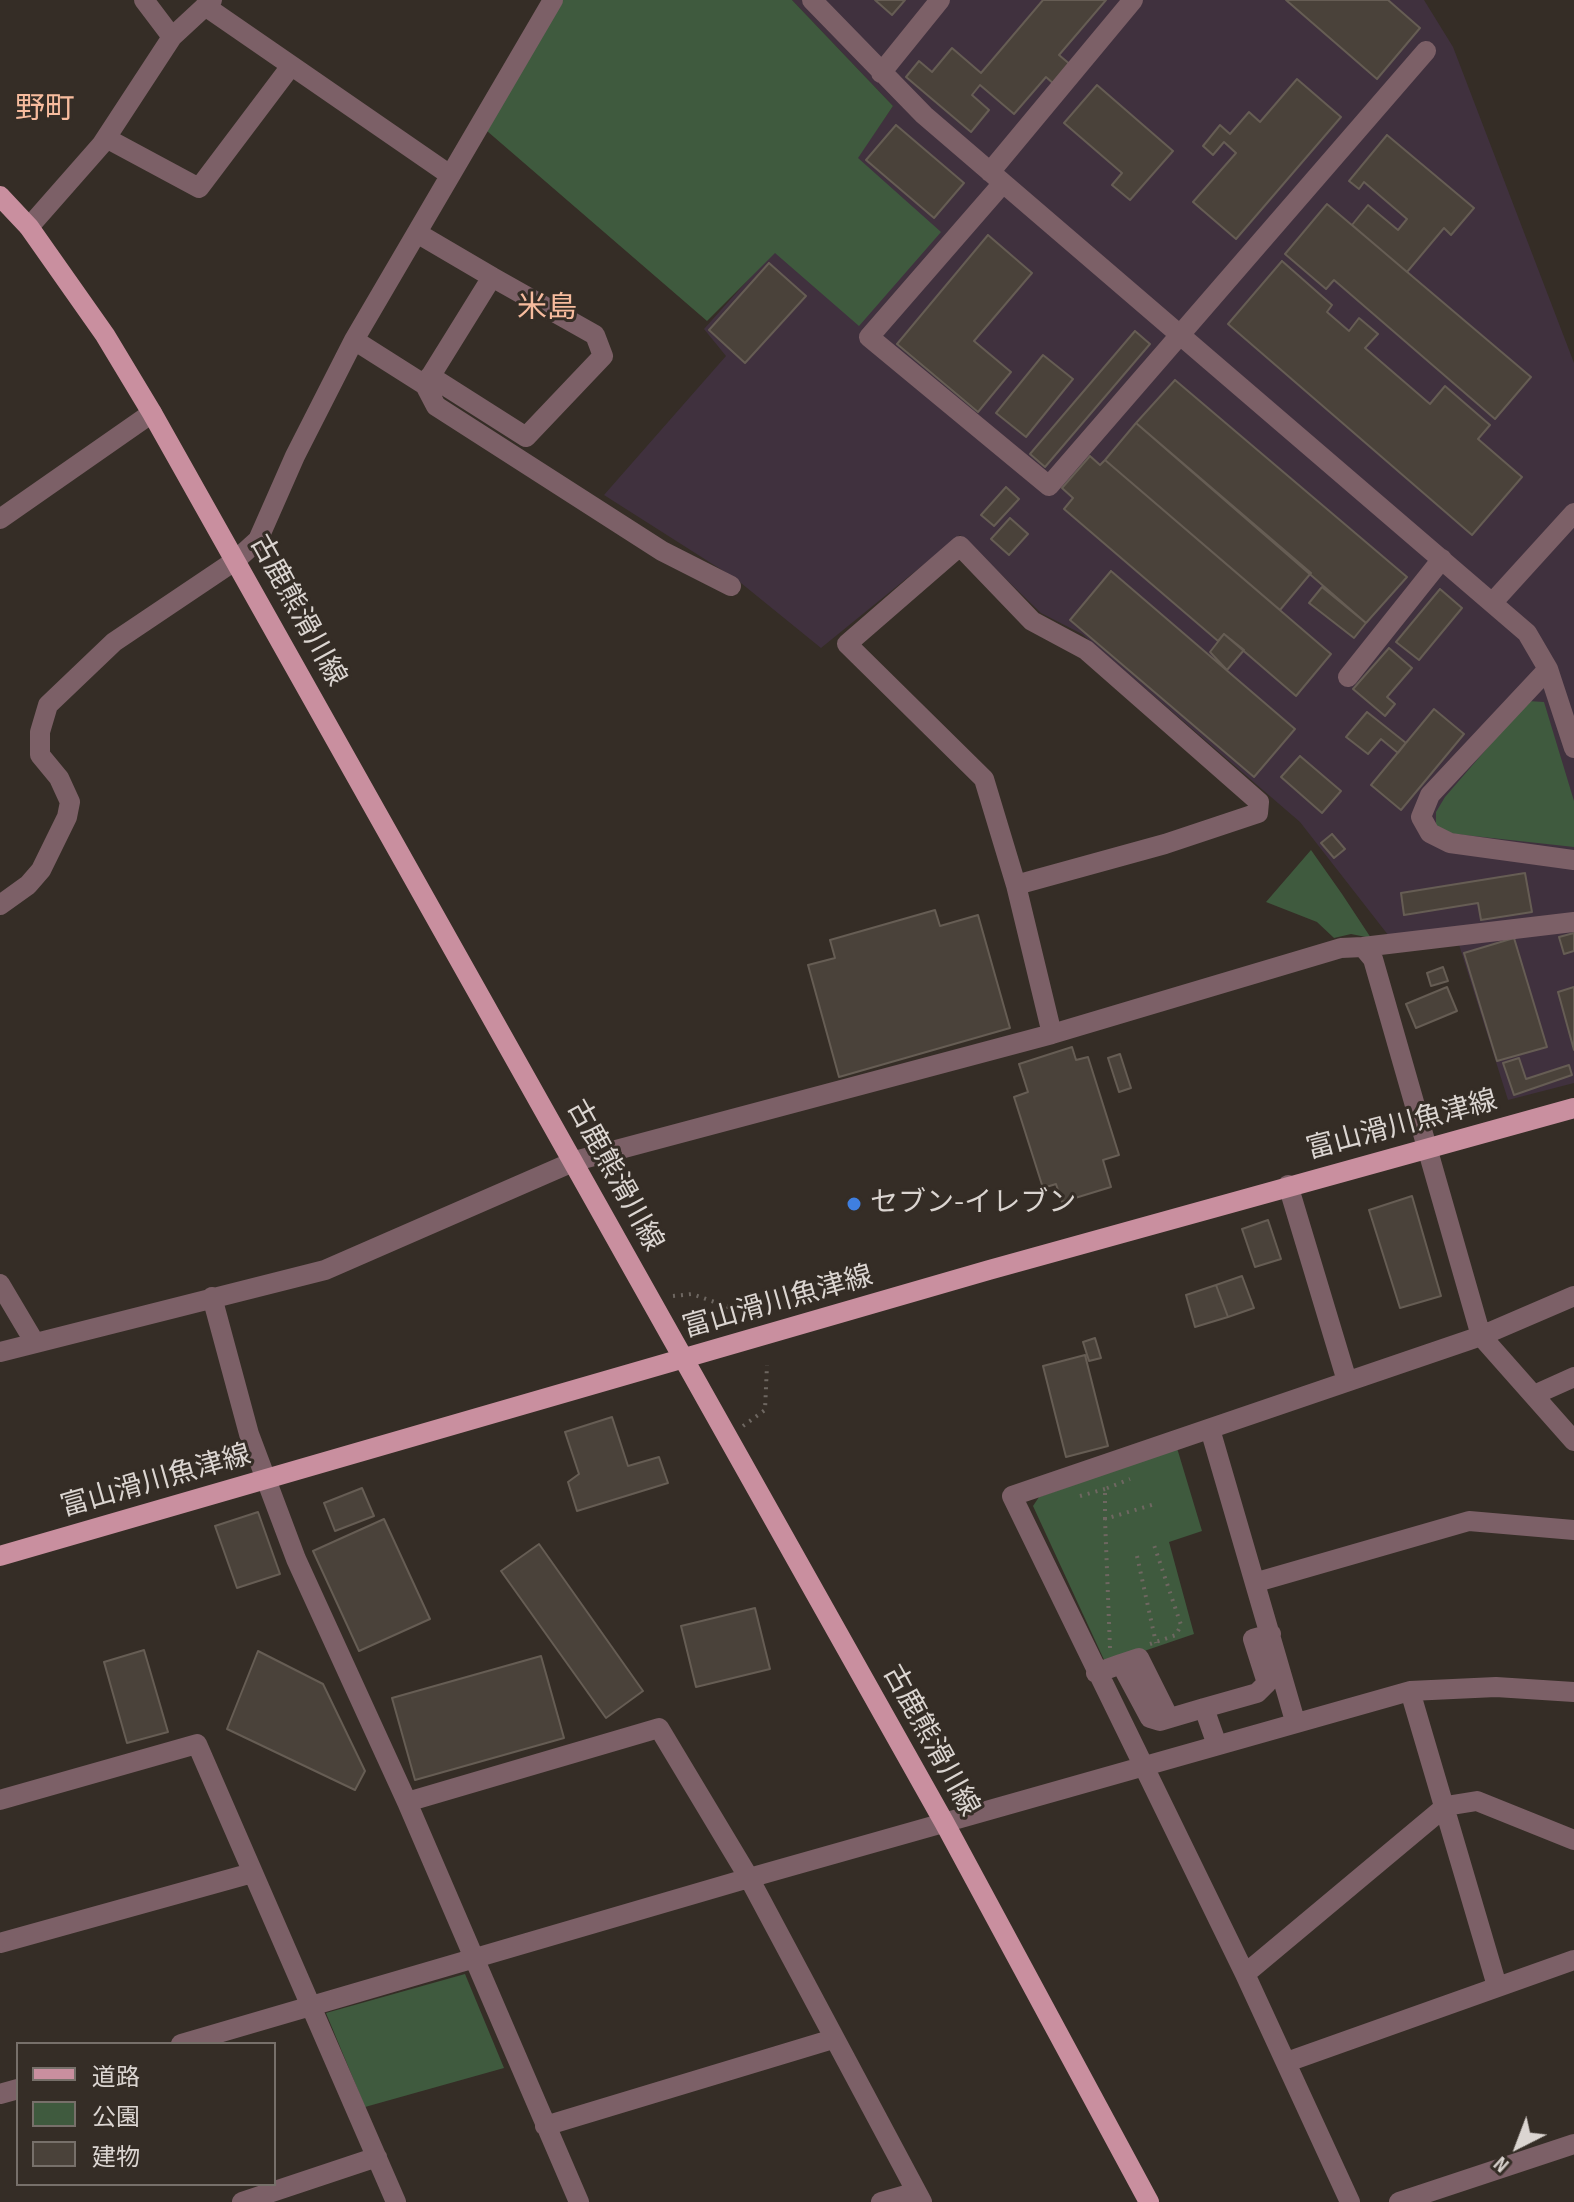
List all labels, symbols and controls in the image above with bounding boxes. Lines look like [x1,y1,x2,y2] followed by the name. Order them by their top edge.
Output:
[15,92,75,128] district label: 野町
[517,291,577,327] district label: 米島
[242,529,352,693] street label: 古鹿熊滑川線
[1303,1084,1501,1168] street label: 富山滑川魚津線
[559,1094,669,1258] street label: 古鹿熊滑川線
[870,1187,1076,1221] place label: セブン-イレブン
[845,1195,863,1213] marker: セブン-イレブン
[679,1260,877,1346] street label: 富山滑川魚津線
[57,1439,255,1525] street label: 富山滑川魚津線
[875,1659,985,1823] street label: 古鹿熊滑川線
[16,2042,276,2186] legend
[92,2063,140,2092] text: 道路
[92,2103,140,2132] text: 公園
[1478,2106,1558,2186] north arrow
[92,2143,140,2172] text: 建物
[1488,2150,1515,2178] text: N

